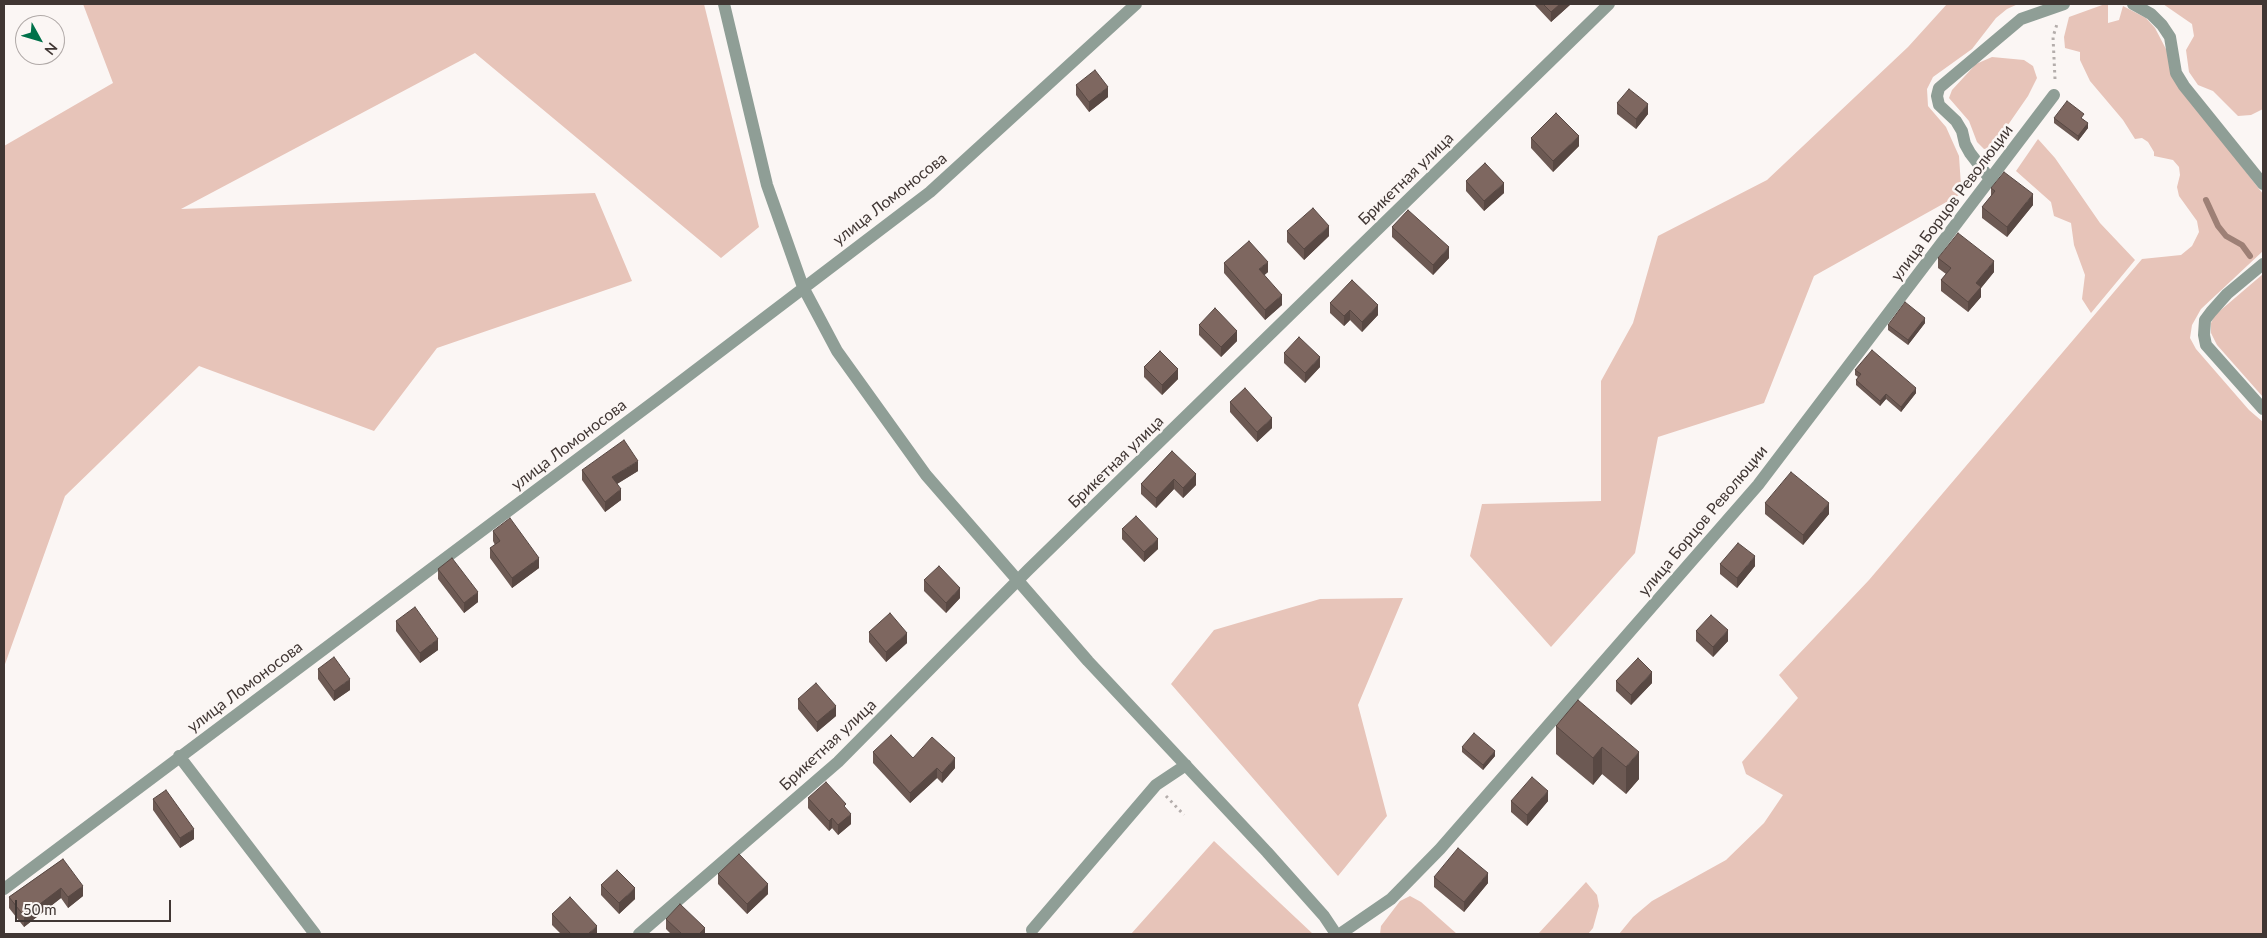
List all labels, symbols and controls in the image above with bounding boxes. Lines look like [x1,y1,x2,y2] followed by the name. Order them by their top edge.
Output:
[15,15,65,65] north arrow
[41,40,61,59] text: N
[1887,121,2017,285] street label: улица Борцов Революции
[1354,129,1458,229] street label: Брикетная улица
[829,149,951,249] street label: улица Ломоносова
[508,395,630,495] street label: улица Ломоносова
[1064,412,1168,512] street label: Брикетная улица
[1634,442,1772,600] street label: улица Борцов Революции
[184,637,306,737] street label: улица Ломоносова
[776,695,880,795] street label: Брикетная улица
[18,890,174,922] scale bar
[23,900,57,918] text: 50 m

